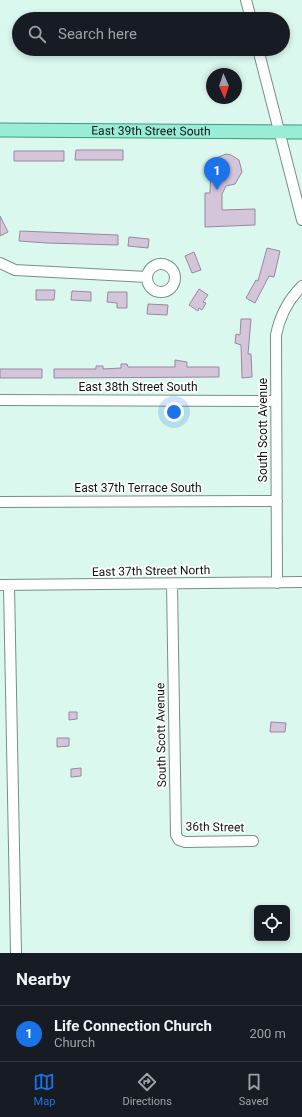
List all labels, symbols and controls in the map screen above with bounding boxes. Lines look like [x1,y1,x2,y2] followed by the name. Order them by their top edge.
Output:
[12,12,290,56] search box
[26,23,48,45] icon: search
[58,25,137,43] text: Search here
[206,68,242,104] north arrow
[91,124,211,138] street label: East 39th Street South
[204,157,230,190] pin: 1
[256,378,270,482] street label: South Scott Avenue
[78,380,198,394] street label: East 38th Street South
[164,402,184,422] your location
[74,481,202,495] street label: East 37th Terrace South
[92,563,210,579] street label: East 37th Street North
[153,683,169,787] street label: South Scott Avenue
[186,819,245,835] street label: 36th Street
[254,905,290,941] map controls
[254,905,290,941] button: locate
[16,969,71,989] text: Nearby
[54,1017,212,1035] text: Life Connection Church
[25,1026,33,1041] text: 1
[249,1026,286,1041] text: 200 m
[54,1035,95,1050] text: Church
[33,1071,55,1108] tab: Map
[122,1071,172,1108] tab: Directions
[239,1071,269,1108] tab: Saved

